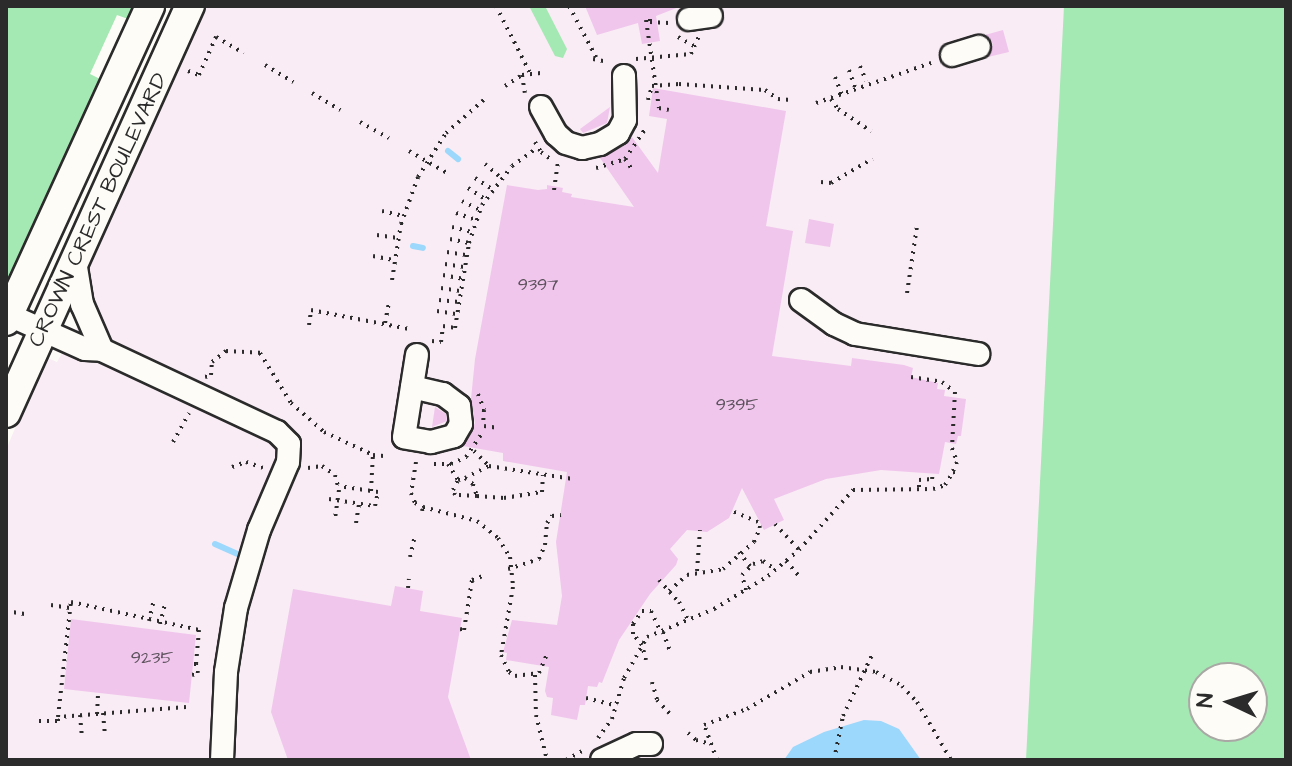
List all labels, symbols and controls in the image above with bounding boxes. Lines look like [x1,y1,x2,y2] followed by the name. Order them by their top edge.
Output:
[23,69,173,351] street label: CROWN CREST BOULEVARD
[518,274,558,296] house number: 9397
[716,394,758,416] house number: 9395
[131,647,173,669] house number: 9235
[1188,662,1268,742] north arrow
[1190,692,1221,708] text: N

